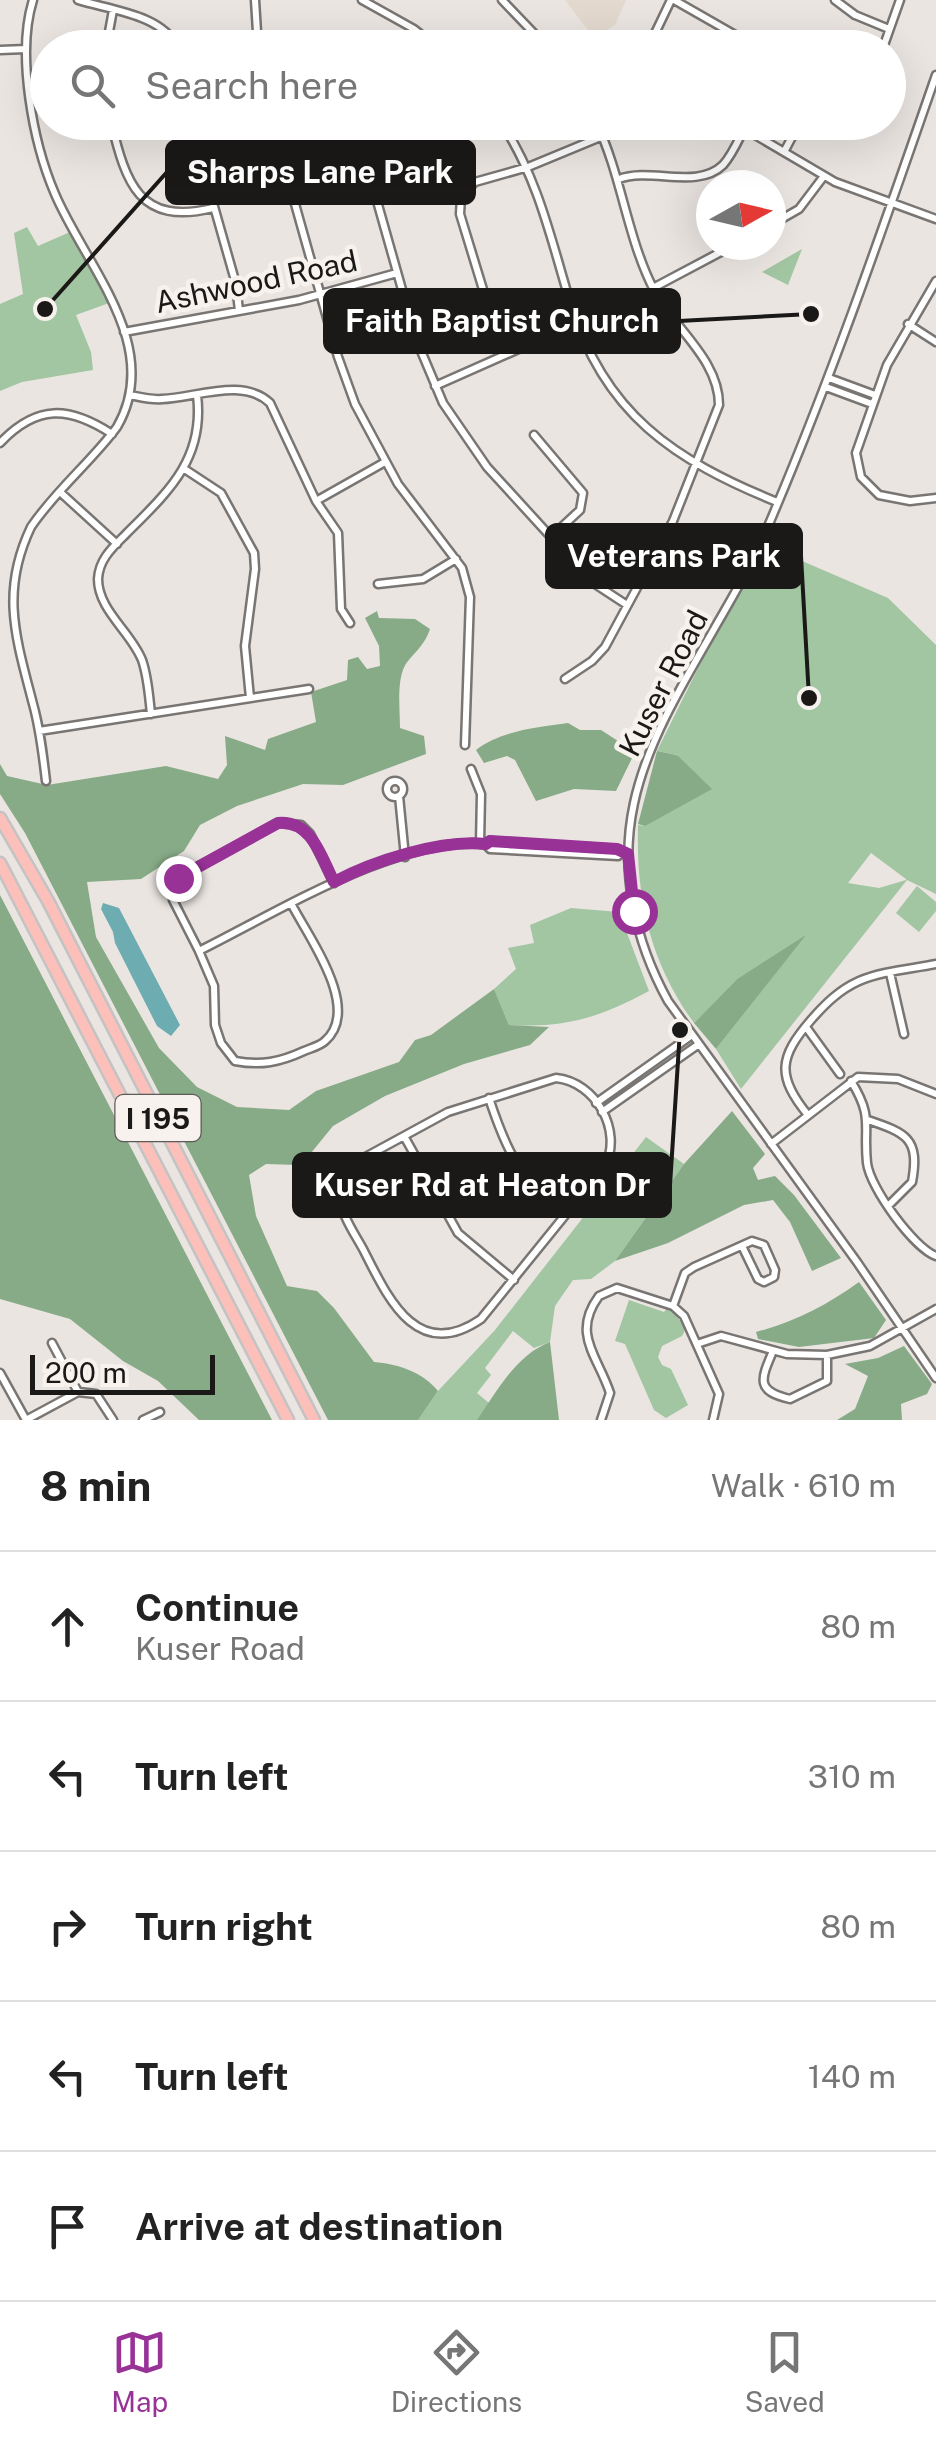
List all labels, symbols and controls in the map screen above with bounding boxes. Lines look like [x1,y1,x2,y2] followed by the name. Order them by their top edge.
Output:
[30,30,906,140] search box
[65,58,120,113] icon: search
[145,63,358,108] text: Search here
[167,141,474,203] callout: Sharps Lane Park
[187,153,453,190] text: Sharps Lane Park
[696,170,786,260] north arrow
[151,242,361,320] street label: Ashwood Road
[325,290,679,352] callout: Faith Baptist Church
[345,302,659,339] text: Faith Baptist Church
[547,525,801,587] callout: Veterans Park
[567,537,781,574] text: Veterans Park
[611,604,715,762] street label: Kuser Road
[156,856,202,902] route end
[612,889,658,935] route start
[116,1095,200,1141] road number: I 195
[294,1154,670,1216] callout: Kuser Rd at Heaton Dr
[314,1166,650,1203] text: Kuser Rd at Heaton Dr
[30,1350,215,1394] scale bar
[45,1356,127,1389] text: 200 m
[40,1461,152,1510] text: 8 min
[711,1467,896,1504] text: Walk · 610 m
[135,1585,299,1630] text: Continue
[40,1599,95,1654] icon: ahead
[820,1608,896,1645] text: 80 m
[135,1630,305,1667] text: Kuser Road
[40,1749,95,1804] icon: left
[135,1754,289,1799] text: Turn left
[808,1758,896,1795] text: 310 m
[40,1899,95,1954] icon: right
[135,1904,313,1949] text: Turn right
[820,1908,896,1945] text: 80 m
[40,2049,95,2104] icon: left
[135,2054,289,2099] text: Turn left
[808,2058,896,2095] text: 140 m
[40,2199,95,2254] icon: arrive
[135,2204,503,2249] text: Arrive at destination
[111,2325,168,2418] tab: Map
[391,2325,522,2418] tab: Directions
[745,2325,825,2418] tab: Saved

